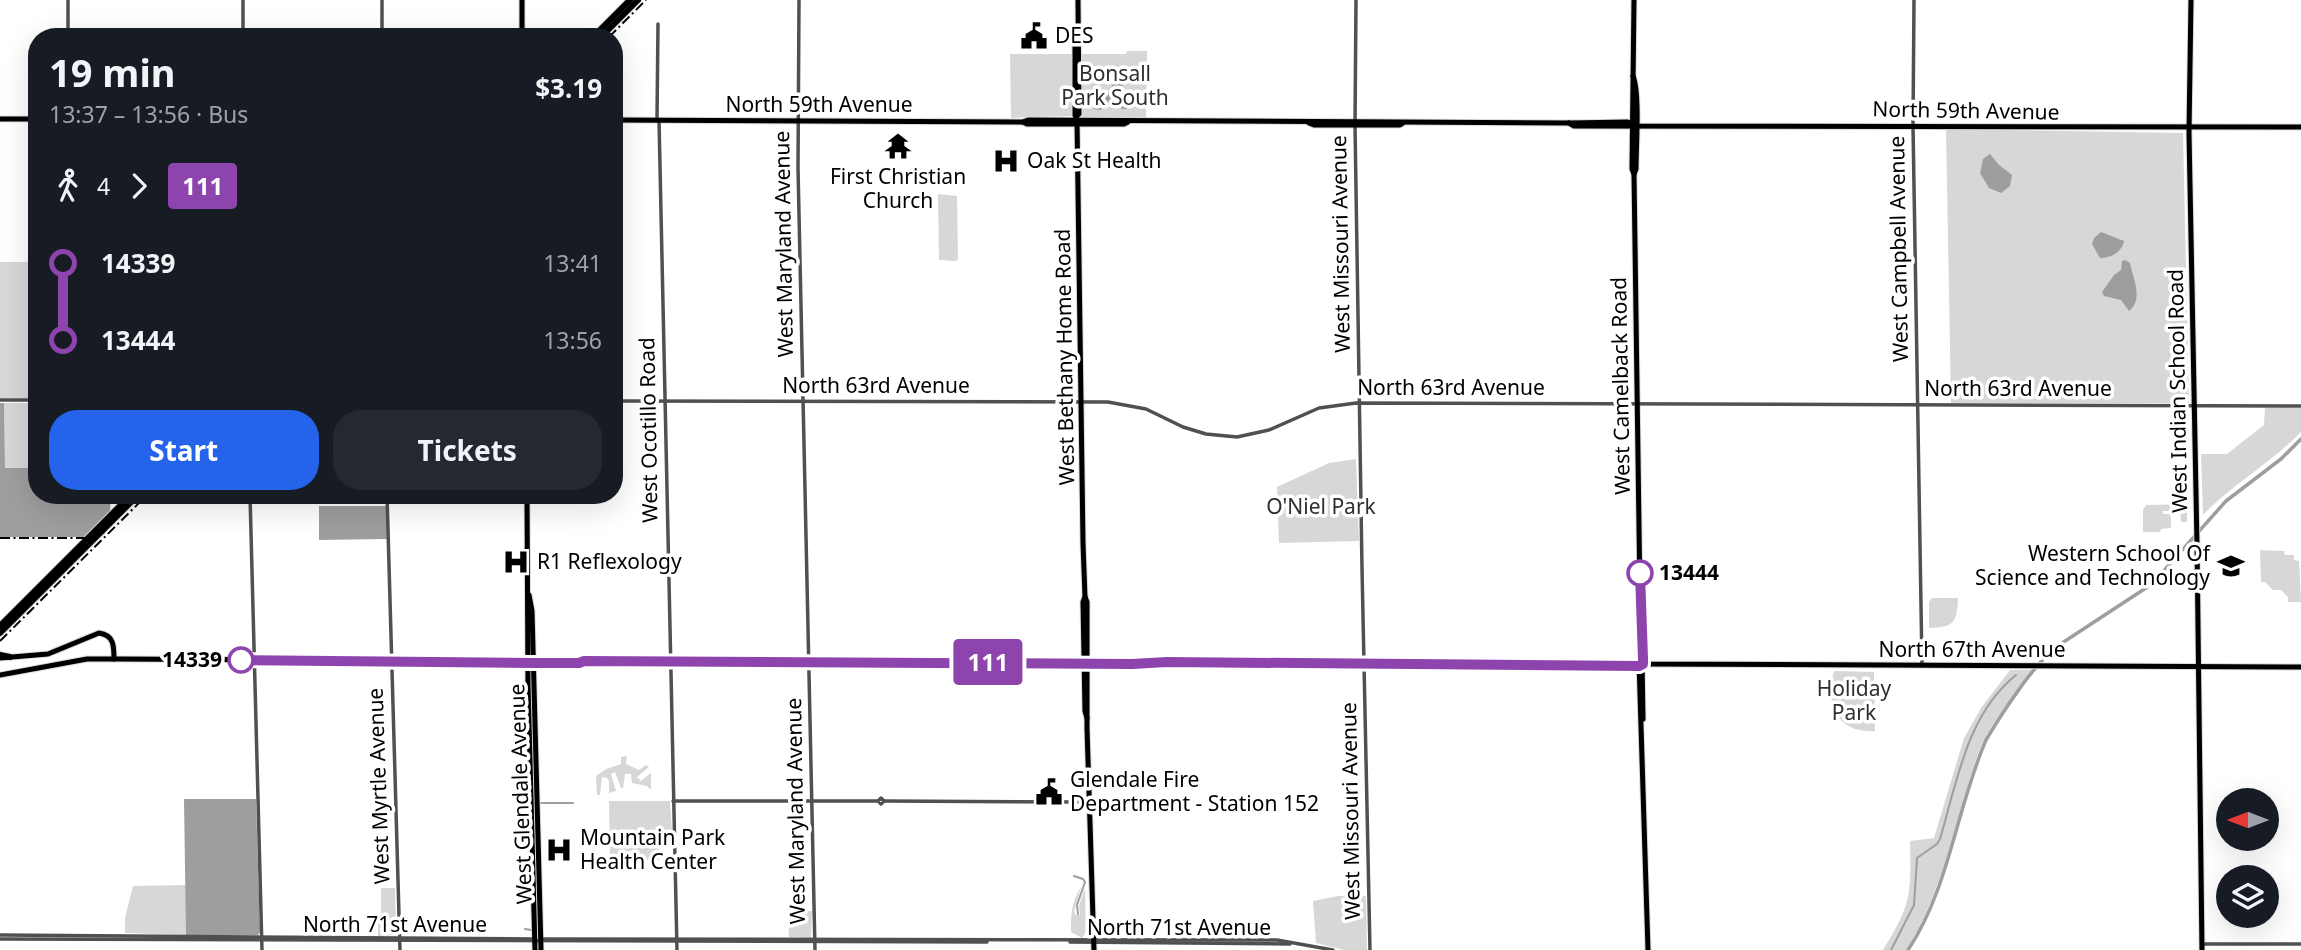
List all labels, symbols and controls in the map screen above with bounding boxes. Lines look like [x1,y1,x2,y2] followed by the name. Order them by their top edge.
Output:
[1019,21,1049,51] public building icon: DES
[1055,21,1094,49] place label: DES
[49,46,175,98] text: 19 min
[1061,59,1169,111] park label: Bonsall Park South
[535,70,602,106] text: $3.19
[725,90,913,118] street label: North 59th Avenue
[1872,94,2060,126] street label: North 59th Avenue
[49,98,248,130] text: 13:37 – 13:56 · Bus
[767,131,799,358] street label: West Maryland Avenue
[883,131,913,161] temple icon: First Christian Church
[1324,135,1356,353] street label: West Missouri Avenue
[1882,136,1914,362] street label: West Campbell Avenue
[991,146,1021,176] hospital icon: Oak St Health
[1027,146,1162,174] place label: Oak St Health
[830,162,966,214] place label: First Christian Church
[49,167,87,205] icon: walk
[120,167,158,205] icon: forward
[182,169,223,202] text: 111
[97,170,110,202] text: 4
[1048,228,1080,486] street label: West Bethany Home Road
[101,245,175,281] text: 14339
[543,247,602,279] text: 13:41
[2161,269,2193,513] street label: West Indian School Road
[1604,277,1636,495] street label: West Camelback Road
[101,322,175,358] text: 13444
[543,324,602,356] text: 13:56
[632,337,664,523] street label: West Ocotillo Road
[782,371,970,399] street label: North 63rd Avenue
[1357,373,1545,401] street label: North 63rd Avenue
[1924,374,2112,402] street label: North 63rd Avenue
[49,410,319,490] button: Start
[333,410,602,490] button: Tickets
[1266,492,1377,520] park label: O'Niel Park
[1975,539,2212,591] place label: Western School Of Science and Technology
[501,547,531,577] hospital icon: R1 Reflexology
[537,547,682,575] place label: R1 Reflexology
[2216,551,2246,581] school or university icon: Western School Of Science and Technology
[1659,558,1719,586] place label: 13444
[1627,560,1653,586] marker: 13444
[1878,635,2066,663] street label: North 67th Avenue
[948,639,1028,685] line badge: 111
[162,645,222,673] place label: 14339
[967,645,1009,678] text: 111
[228,647,254,673] marker: 14339
[1817,674,1892,726] park label: Holiday Park
[502,683,538,905] street label: West Glendale Avenue
[361,687,395,885] street label: West Myrtle Avenue
[779,698,811,925] street label: West Maryland Avenue
[1334,702,1366,920] street label: West Missouri Avenue
[1070,765,1319,817] place label: Glendale Fire Department - Station 152
[1034,777,1064,807] public building icon: Glendale Fire Department - Station 152
[2216,788,2278,850] north arrow
[2216,788,2279,928] map controls
[580,823,726,875] place label: Mountain Park Health Center
[544,835,574,865] hospital icon: Mountain Park Health Center
[2216,865,2279,928] button: layers
[303,910,487,938] street label: North 71st Avenue
[1087,913,1271,941] street label: North 71st Avenue

